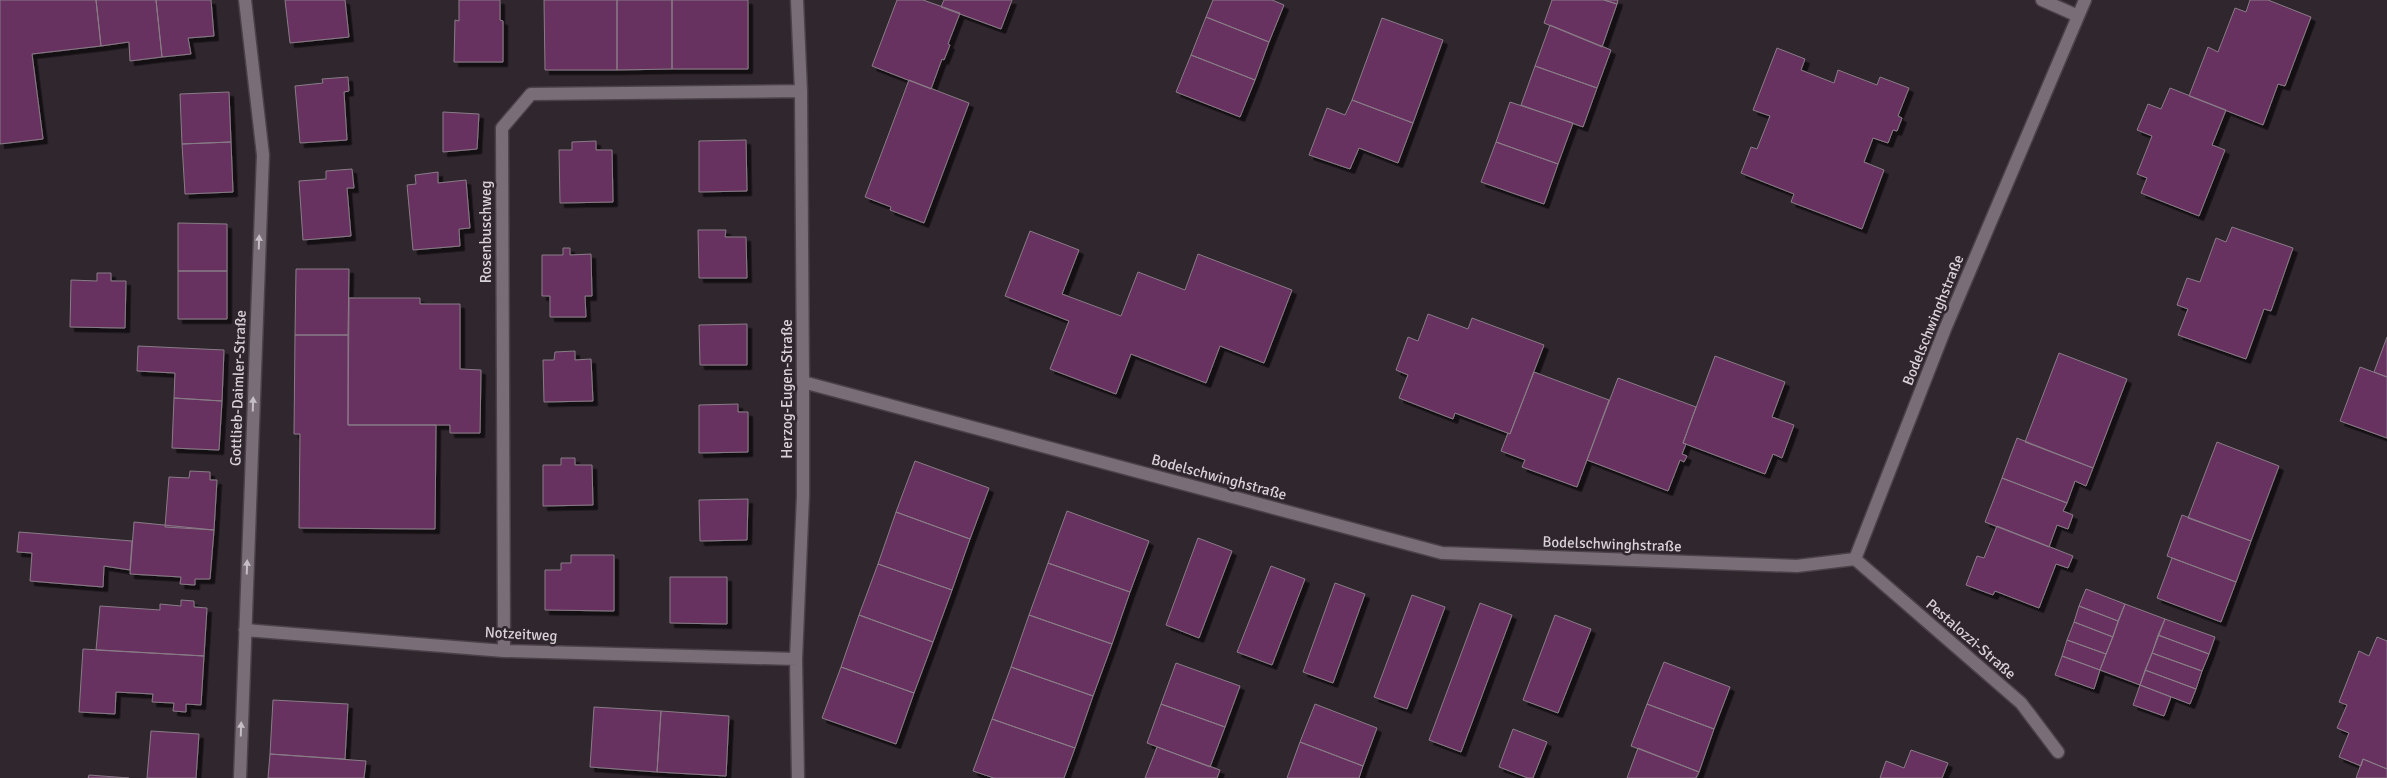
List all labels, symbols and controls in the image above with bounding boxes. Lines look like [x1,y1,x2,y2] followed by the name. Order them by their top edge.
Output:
[477,181,495,283] street label: Rosenbuschweg
[256,234,264,250] one-way arrow
[1899,252,1967,388] street label: Bodelschwinghstraße
[226,310,250,466] street label: Gottlieb-Daimler-Straße
[778,319,796,459] street label: Herzog-Eugen-Straße
[250,396,258,412] one-way arrow
[1149,450,1289,504] street label: Bodelschwinghstraße
[1542,533,1682,555] street label: Bodelschwinghstraße
[244,559,252,575] one-way arrow
[1922,595,2020,683] street label: Pestalozzi-Straße
[484,623,558,645] street label: Notzeitweg
[238,721,246,737] one-way arrow

